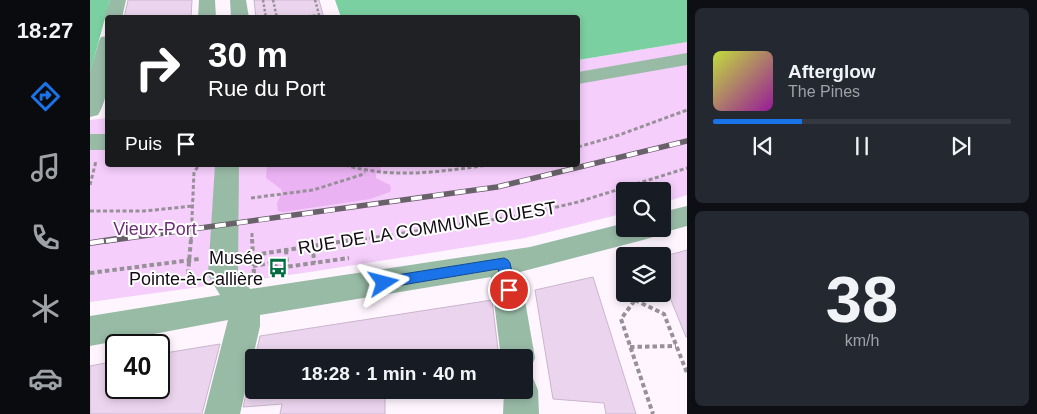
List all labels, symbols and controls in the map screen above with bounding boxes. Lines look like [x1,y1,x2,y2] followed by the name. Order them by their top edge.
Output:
[17,18,73,43] text: 18:27
[125,35,190,100] icon: right
[208,35,288,74] text: 30 m
[788,61,876,82] text: Afterglow
[208,76,325,101] text: Rue du Port
[28,79,63,114] icon: directions
[788,83,860,100] text: The Pines
[172,130,200,158] icon: arrive
[749,132,777,160] icon: previous
[848,132,876,160] icon: pause
[947,132,975,160] icon: next
[125,133,162,154] text: Puis
[28,150,63,185] icon: music
[616,182,671,302] map controls
[616,182,671,237] button: search
[297,198,557,258] street label: RUE DE LA COMMUNE OUEST
[113,219,197,239] park label: Vieux-Port
[28,220,63,255] icon: phone
[616,247,671,302] button: layers
[129,248,263,289] place label: Musée Pointe-à-Callière
[357,256,409,308] position arrow
[267,257,289,279] bus stop icon: Musée Pointe-à-Callière
[826,263,898,336] text: 38
[488,269,530,311] pin
[495,276,523,304] icon: arrive
[28,291,63,326] icon: climate
[845,332,879,349] text: km/h
[105,334,170,399] speed limit sign: 40
[28,361,63,396] icon: car
[301,363,477,384] text: 18:28 · 1 min · 40 m

